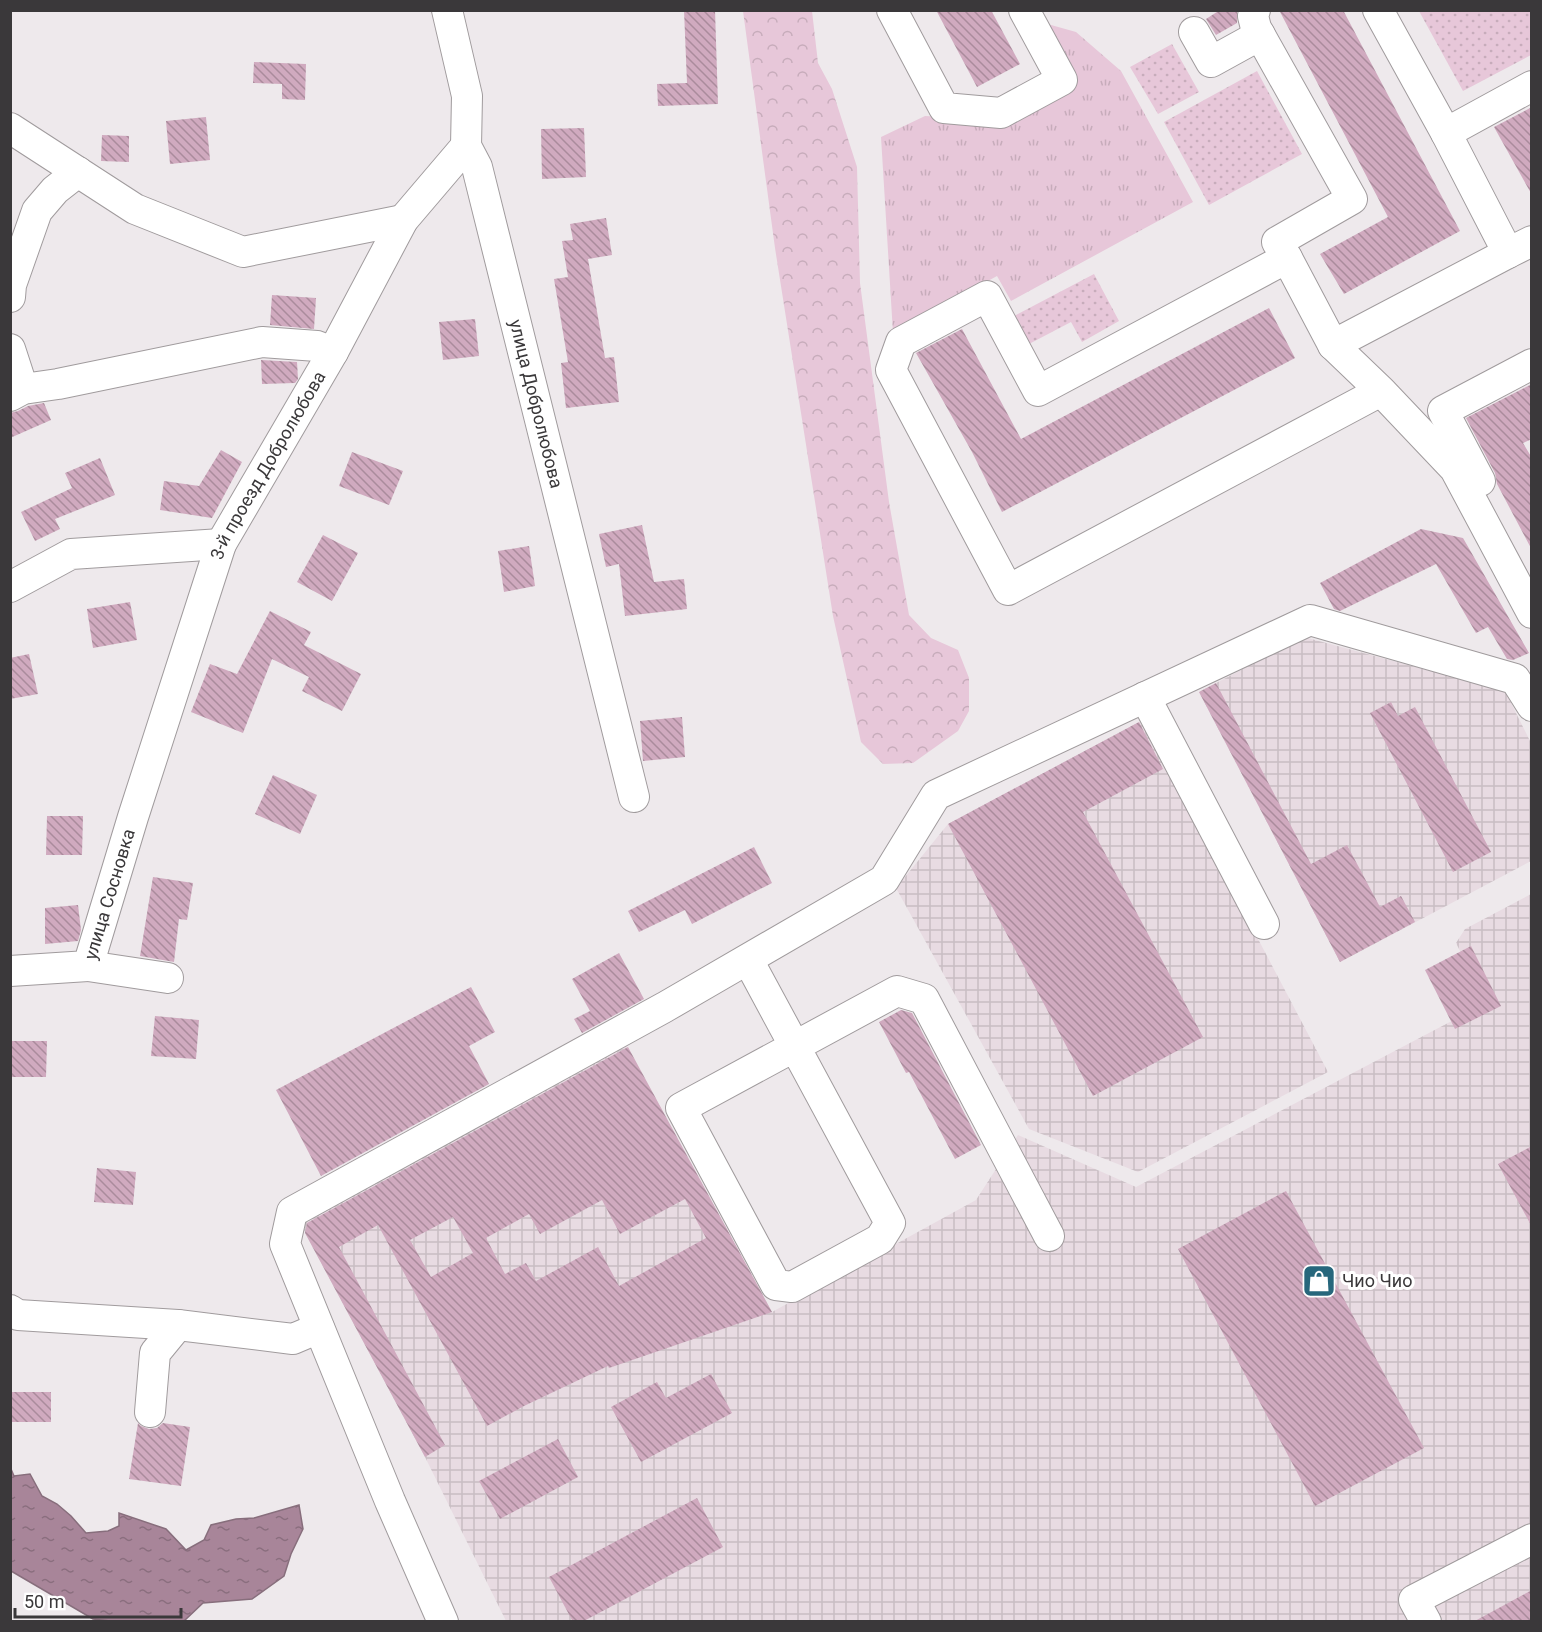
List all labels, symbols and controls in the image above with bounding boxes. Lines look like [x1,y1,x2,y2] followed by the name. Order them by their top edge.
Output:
[505,317,568,490] street label: улица Добролюбова
[206,367,330,562] street label: 3-й проезд Добролюбова
[79,826,139,962] street label: улица Сосновка
[1301,1263,1337,1299] shop icon: Чио Чио
[1342,1270,1412,1291] place label: Чио Чио
[15,1581,182,1619] scale bar
[24,1591,64,1612] text: 50 m

